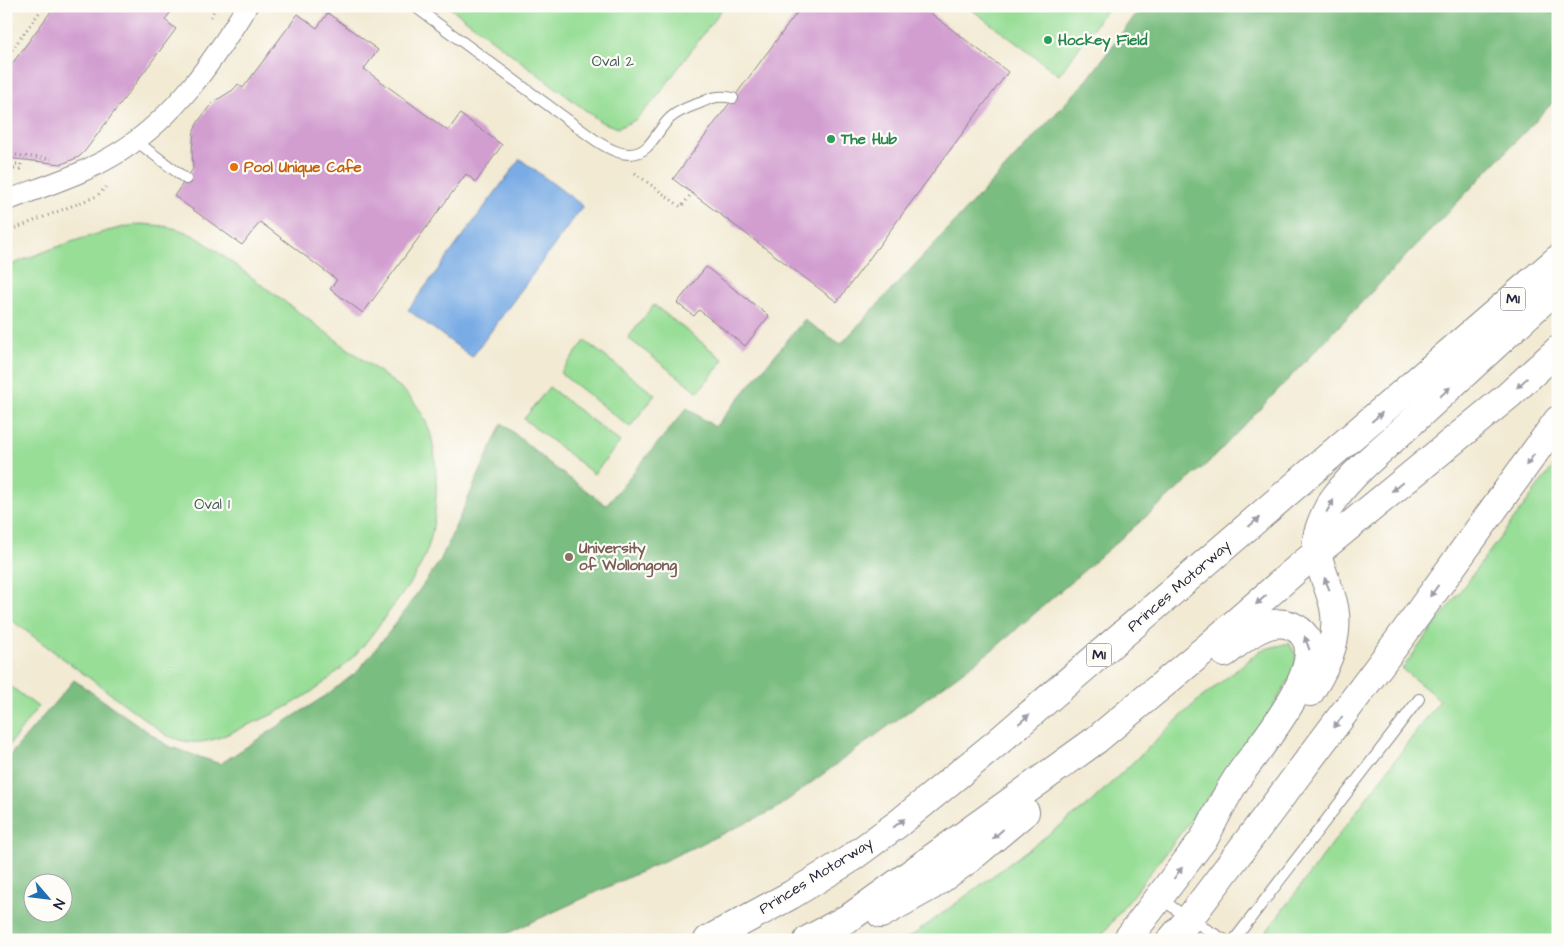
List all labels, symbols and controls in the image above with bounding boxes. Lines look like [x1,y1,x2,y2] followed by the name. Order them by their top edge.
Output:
[1058,30,1148,52] place label: Hockey Field
[1042,34,1054,46] marker: Hockey Field
[592,51,635,72] park label: Oval 2
[840,129,898,150] place label: The Hub
[825,133,837,145] marker: The Hub
[244,157,362,178] place label: Pool Unique Cafe
[228,161,240,173] marker: Pool Unique Cafe
[1500,288,1526,310] road number: M1
[1516,377,1528,389] one-way arrow
[1438,386,1450,398] one-way arrow
[1370,411,1383,422] one-way arrow
[1524,453,1535,466] one-way arrow
[1390,481,1403,492] one-way arrow
[194,494,230,515] park label: Oval 1
[1325,499,1334,512] one-way arrow
[1247,517,1260,528] one-way arrow
[1123,535,1236,637] street label: Princes Motorway
[579,538,677,578] place label: University of Wollongong
[563,551,575,563] marker: University of Wollongong
[1323,577,1330,592] one-way arrow
[1429,584,1439,598] one-way arrow
[1255,594,1267,605] one-way arrow
[1302,635,1310,650] one-way arrow
[1086,644,1112,666] road number: M1
[1017,714,1030,725] one-way arrow
[1333,715,1343,729] one-way arrow
[892,818,906,828] one-way arrow
[992,829,1005,840] one-way arrow
[755,833,877,920] street label: Princes Motorway
[1172,867,1183,880] one-way arrow
[22,874,72,924] north arrow
[48,895,69,912] text: N

